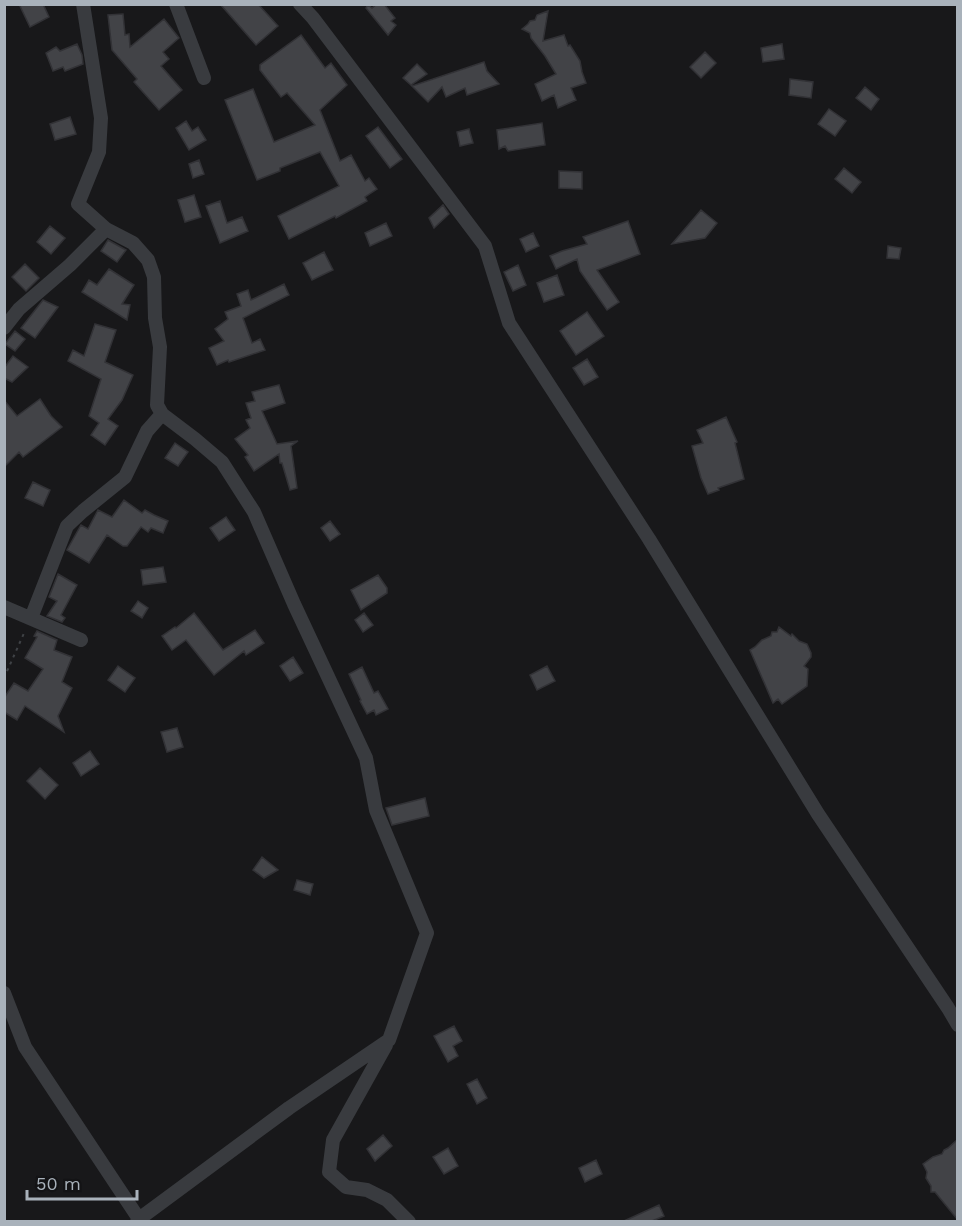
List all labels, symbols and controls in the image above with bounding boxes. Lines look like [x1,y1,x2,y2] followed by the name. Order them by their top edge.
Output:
[27,1163,136,1201] scale bar
[36,1173,81,1194] text: 50 m

